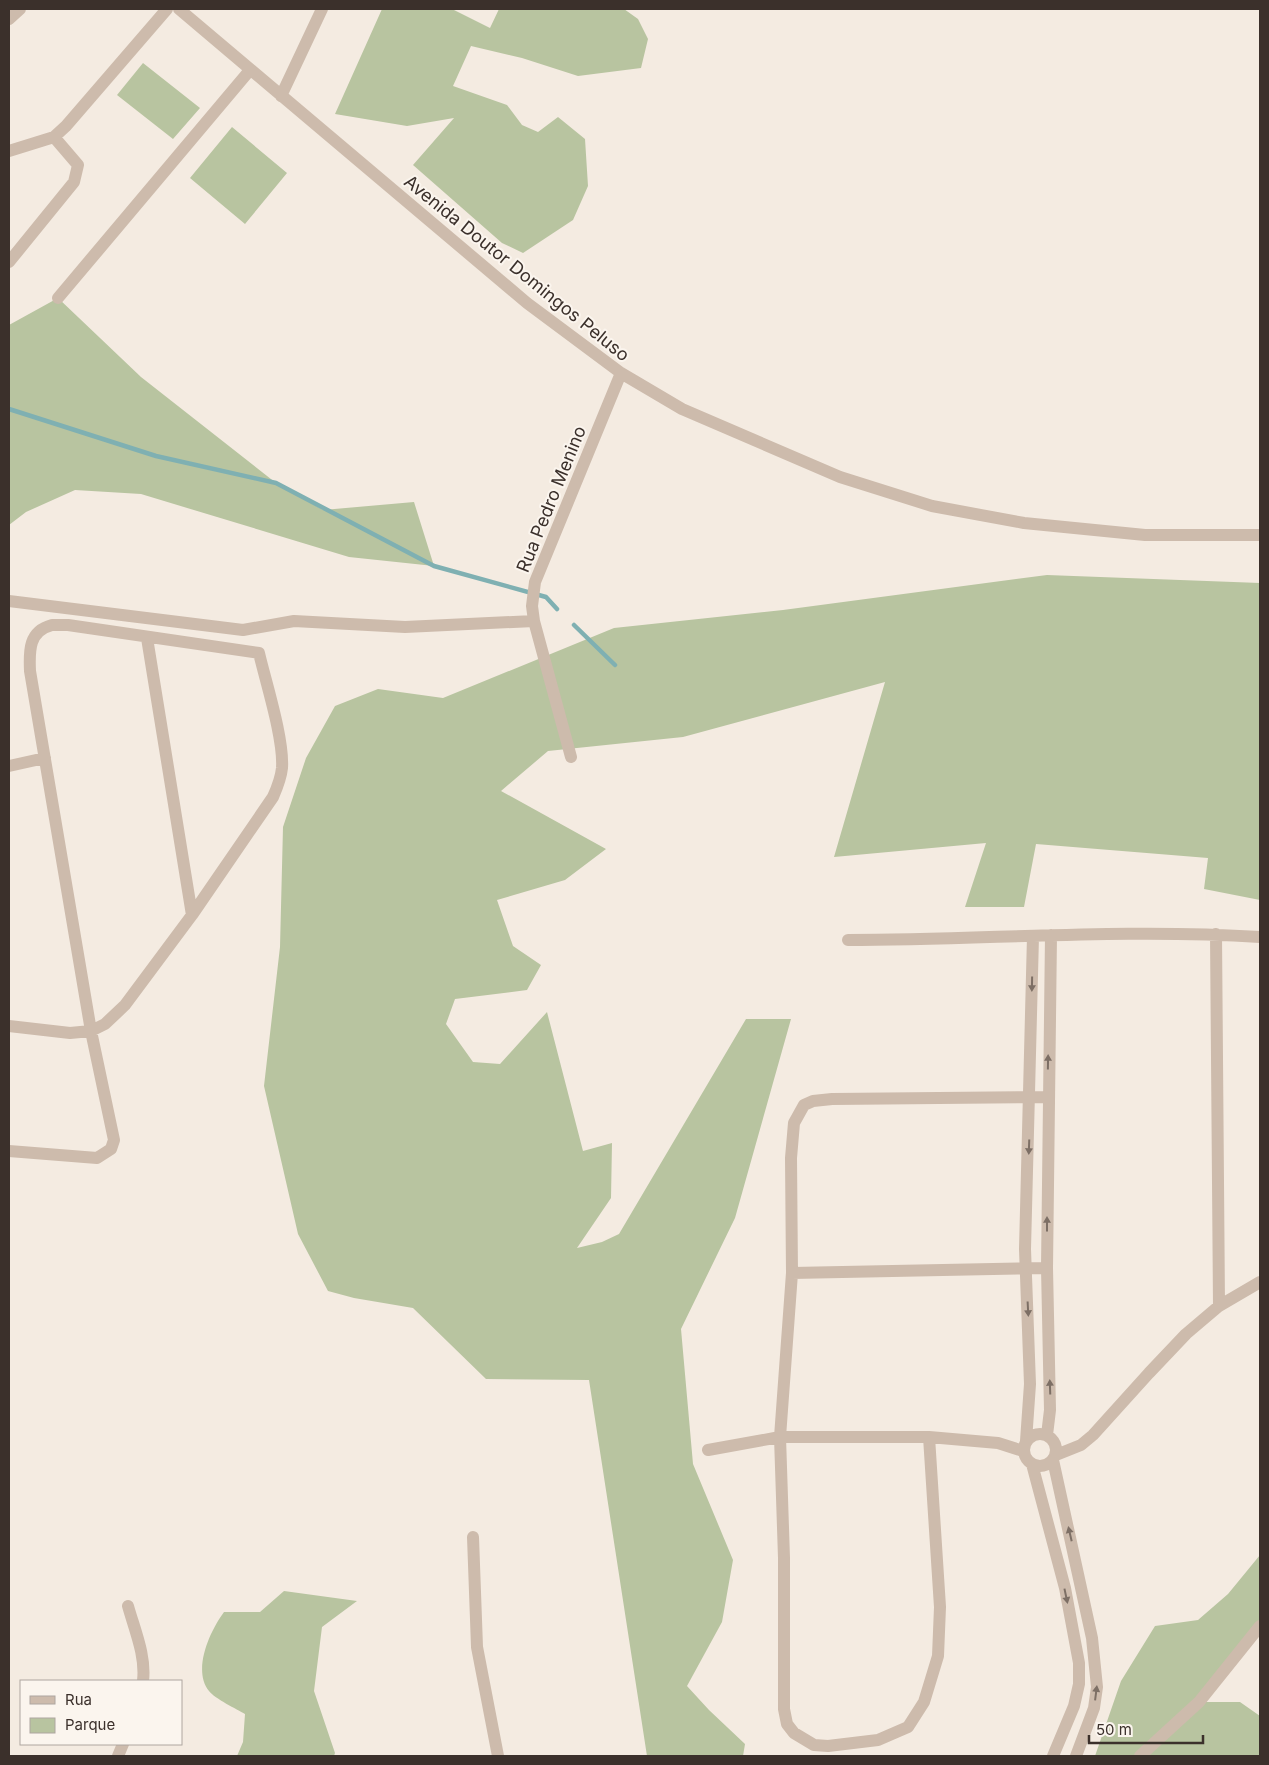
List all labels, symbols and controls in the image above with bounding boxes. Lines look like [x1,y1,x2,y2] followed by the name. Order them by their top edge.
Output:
[400,171,634,365] street label: Avenida Doutor Domingos Peluso
[512,423,590,575] street label: Rua Pedro Menino
[1028,977,1036,993] one-way arrow
[1044,1053,1052,1069] one-way arrow
[1025,1139,1033,1155] one-way arrow
[1043,1216,1051,1232] one-way arrow
[1024,1302,1032,1318] one-way arrow
[1045,1378,1053,1394] one-way arrow
[1066,1526,1074,1541] one-way arrow
[1062,1589,1070,1604] one-way arrow
[20,1680,182,1745] legend
[1092,1685,1100,1701] one-way arrow
[65,1690,92,1709] text: Rua
[1089,1712,1203,1744] scale bar
[65,1715,115,1734] text: Parque
[1096,1720,1132,1739] text: 50 m

